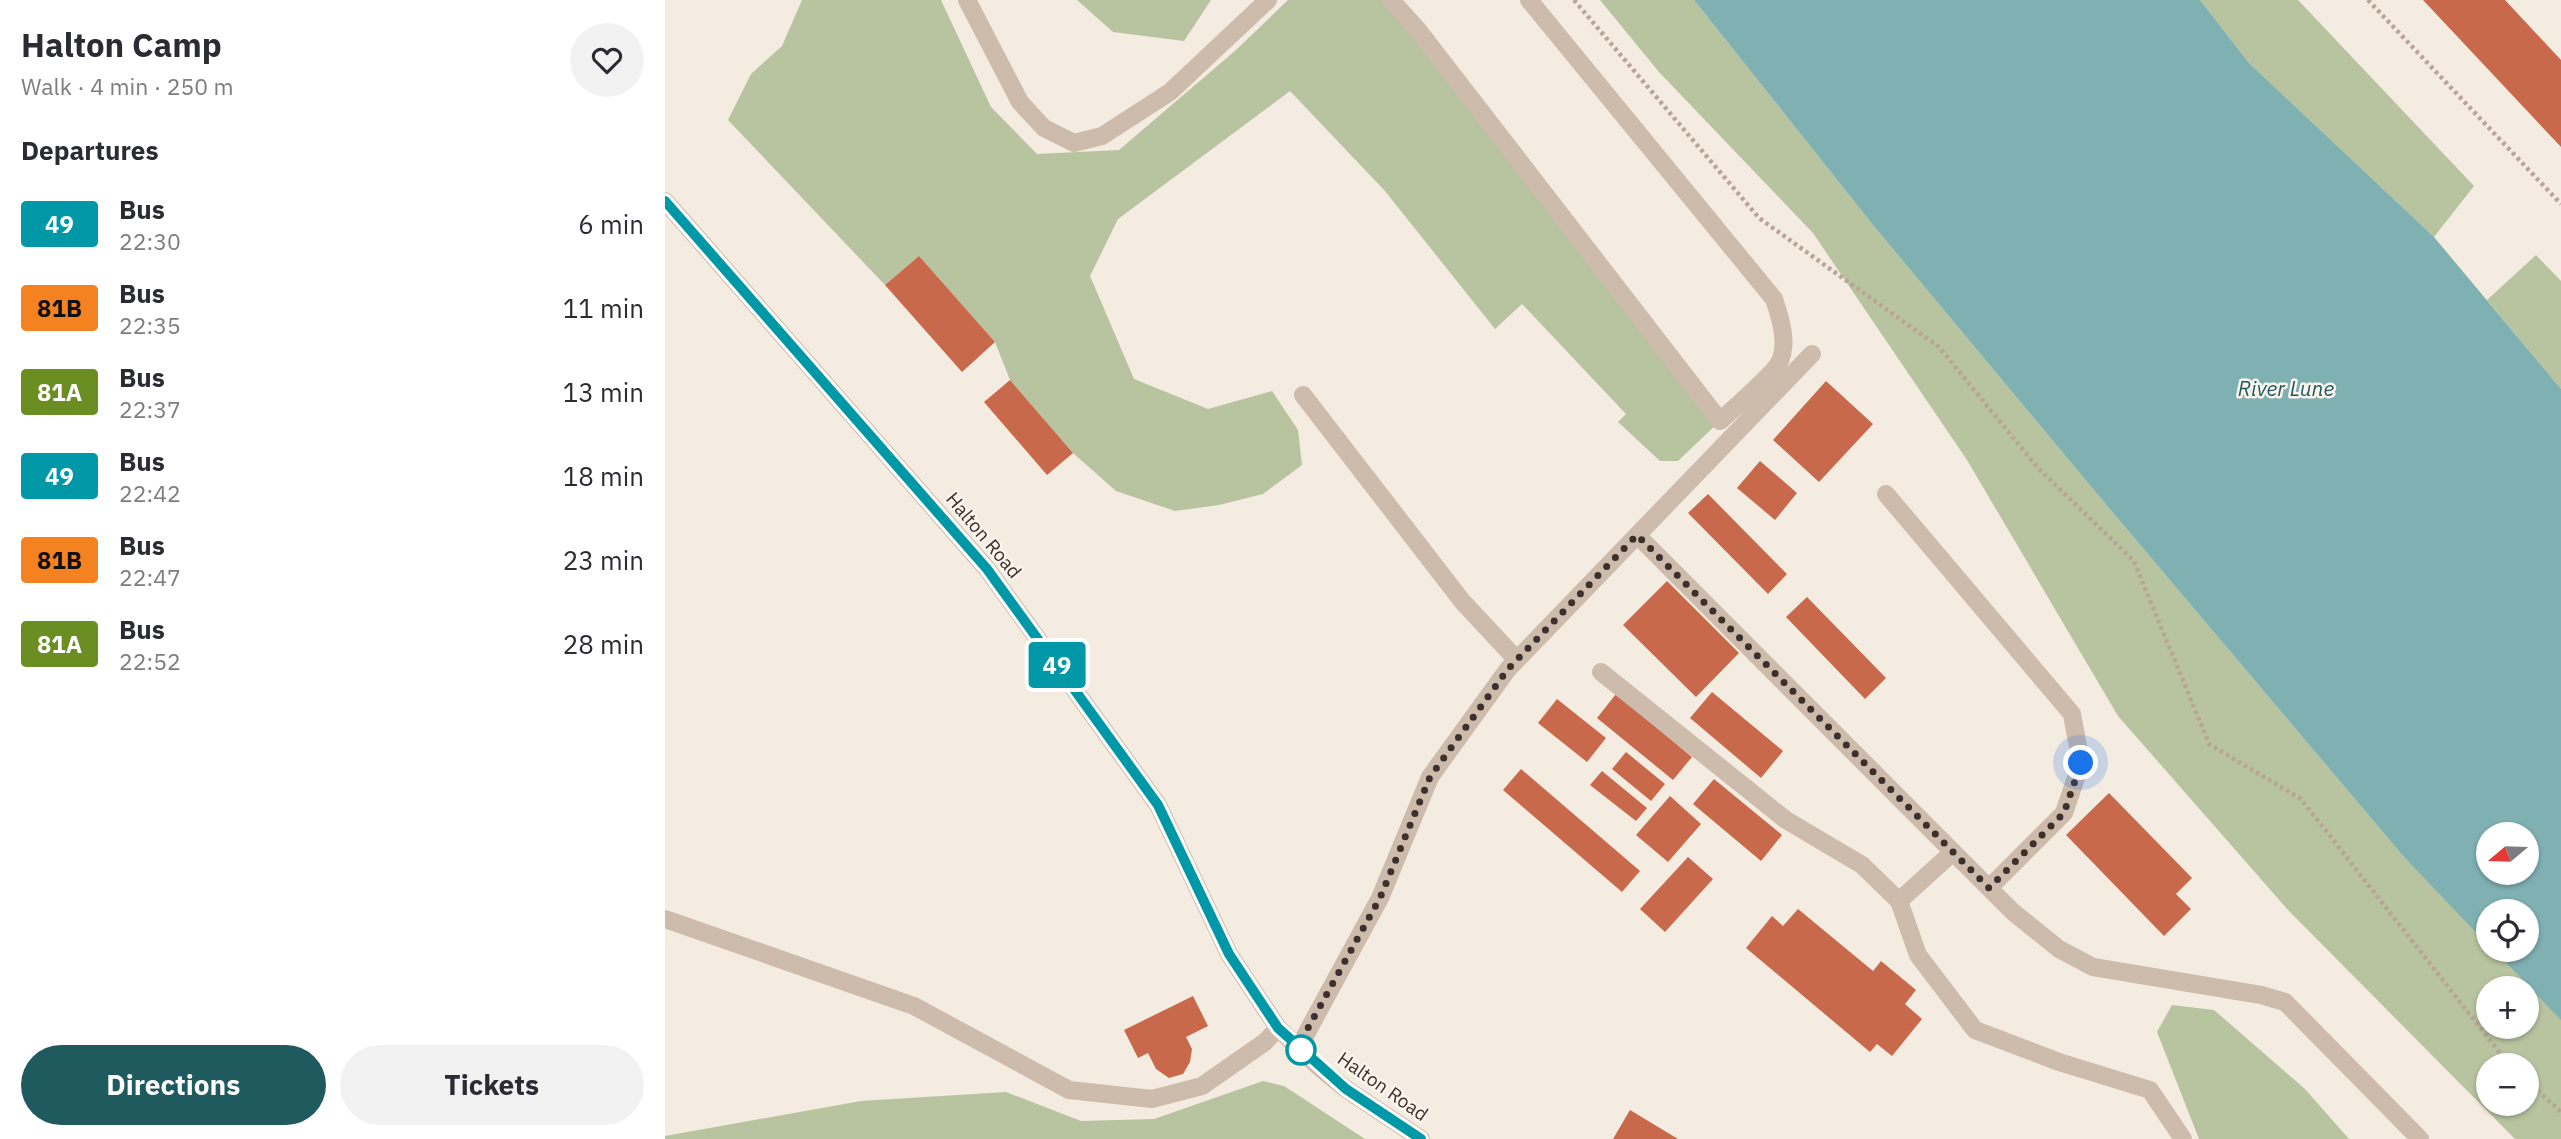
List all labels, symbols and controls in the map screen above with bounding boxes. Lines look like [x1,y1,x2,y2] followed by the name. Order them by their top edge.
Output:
[21,23,222,66] text: Halton Camp
[570,23,644,97] button: heart
[21,71,234,101] text: Walk · 4 min · 250 m
[21,133,159,167] text: Departures
[119,192,165,226] text: Bus
[578,207,644,241] text: 6 min
[45,208,74,240] text: 49
[119,226,181,256] text: 22:30
[119,276,165,310] text: Bus
[563,291,644,325] text: 11 min
[37,292,82,324] text: 81B
[119,310,181,340] text: 22:35
[119,360,165,394] text: Bus
[2238,374,2334,402] water label: River Lune
[563,375,644,409] text: 13 min
[37,376,82,408] text: 81A
[119,394,181,424] text: 22:37
[119,444,165,478] text: Bus
[563,459,644,493] text: 18 min
[45,460,74,492] text: 49
[119,478,181,508] text: 22:42
[941,487,1027,583] street label: Halton Road
[119,528,165,562] text: Bus
[563,543,644,577] text: 23 min
[37,544,82,576] text: 81B
[119,562,181,592] text: 22:47
[119,612,165,646] text: Bus
[563,627,644,661] text: 28 min
[37,628,82,660] text: 81A
[1025,642,1089,688] line badge: 49
[119,646,181,676] text: 22:52
[1043,649,1071,681] text: 49
[2063,745,2098,780] your location
[2476,822,2539,886] north arrow
[2476,822,2539,1116] map controls
[2476,899,2539,962] button: locate
[2476,976,2539,1039] button: +
[1286,1035,1316,1065] unlabelled marker
[21,1045,326,1125] button: Directions
[340,1045,644,1125] button: Tickets
[1333,1046,1433,1126] street label: Halton Road
[2476,1053,2539,1116] button: −

